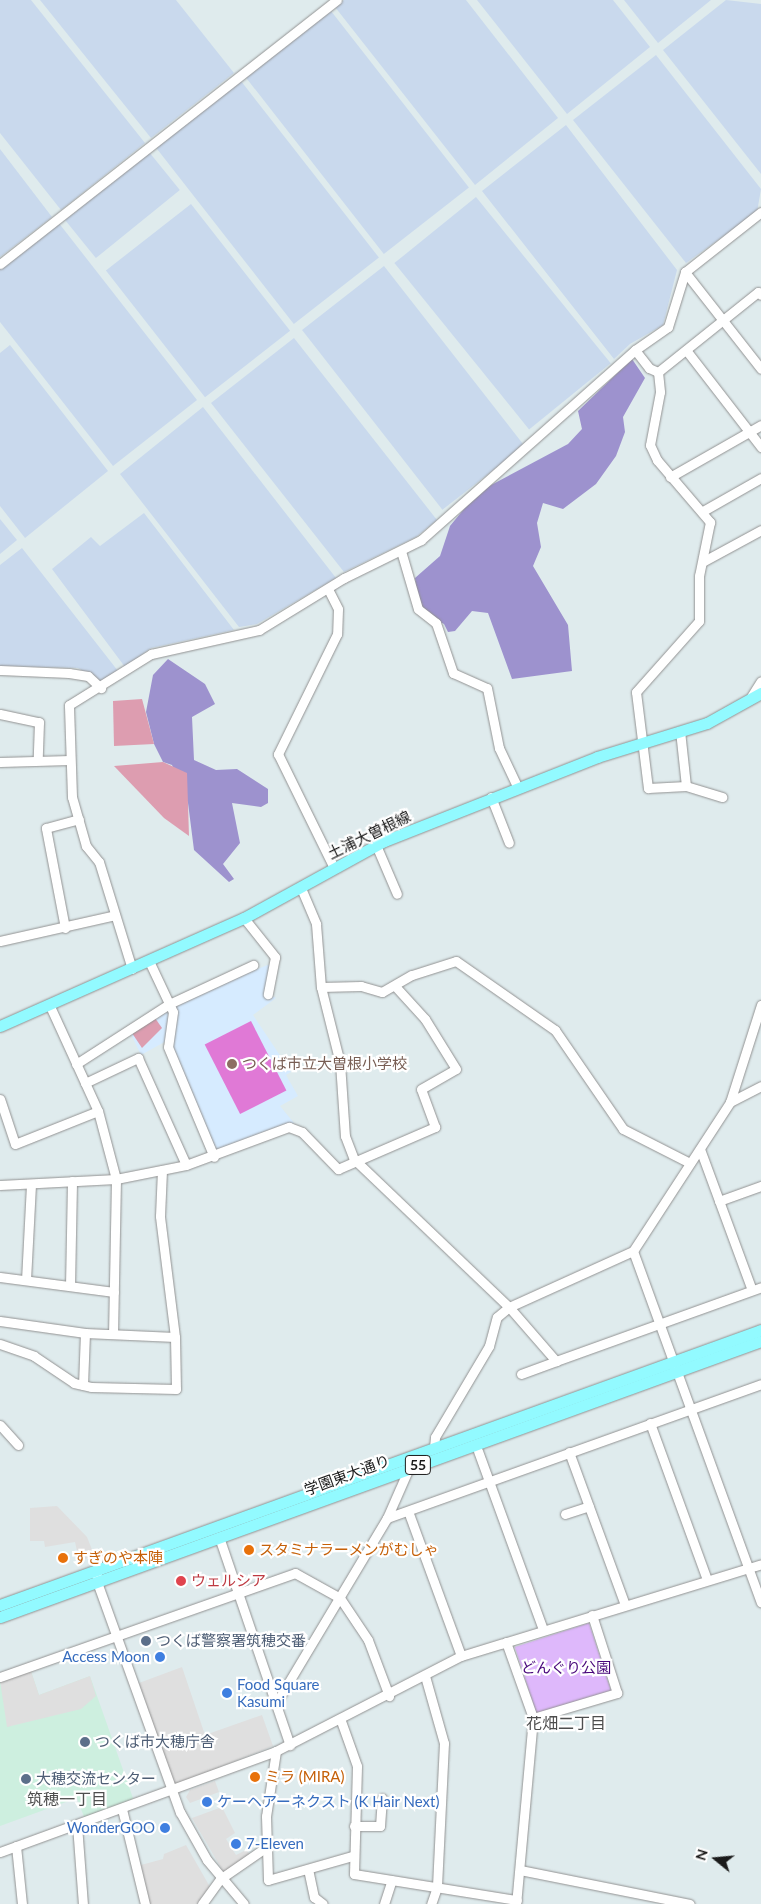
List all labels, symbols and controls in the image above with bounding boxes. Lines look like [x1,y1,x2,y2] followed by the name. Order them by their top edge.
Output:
[325,807,413,863] street label: 土浦大曽根線
[242,1055,407,1073] place label: つくば市立大曽根小学校
[226,1058,238,1070] marker: つくば市立大曽根小学校
[302,1451,392,1499] street label: 学園東大通り
[404,1454,432,1476] road number: 55
[259,1541,439,1559] place label: スタミナラーメンがむしゃ
[243,1544,255,1556] marker: スタミナラーメンがむしゃ
[73,1549,163,1567] place label: すぎのや本陣
[57,1552,69,1564] marker: すぎのや本陣
[191,1572,266,1590] place label: ウェルシア
[175,1575,187,1587] marker: ウェルシア
[156,1632,306,1650] place label: つくば警察署筑穂交番
[140,1635,152,1647] marker: つくば警察署筑穂交番
[62,1648,150,1666] place label: Access Moon
[154,1651,166,1663] marker: Access Moon
[521,1659,611,1677] park label: どんぐり公園
[237,1675,319,1710] place label: Food Square Kasumi
[221,1687,233,1699] marker: Food Square Kasumi
[526,1713,606,1733] district label: 花畑二丁目
[95,1733,215,1751] place label: つくば市大穂庁舎
[79,1736,91,1748] marker: つくば市大穂庁舎
[265,1768,345,1786] place label: ミラ (MIRA)
[36,1770,156,1788] place label: 大穂交流センター
[249,1771,261,1783] marker: ミラ (MIRA)
[20,1773,32,1785] marker: 大穂交流センター
[27,1789,107,1809] district label: 筑穂一丁目
[217,1793,440,1811] place label: ケーヘアーネクスト (K Hair Next)
[201,1796,213,1808] marker: ケーヘアーネクスト (K Hair Next)
[67,1819,155,1837] place label: WonderGOO
[159,1822,171,1834] marker: WonderGOO
[691,1834,741,1884] north arrow
[246,1835,304,1853] place label: 7-Eleven
[230,1838,242,1850] marker: 7-Eleven
[691,1847,711,1862] text: N

